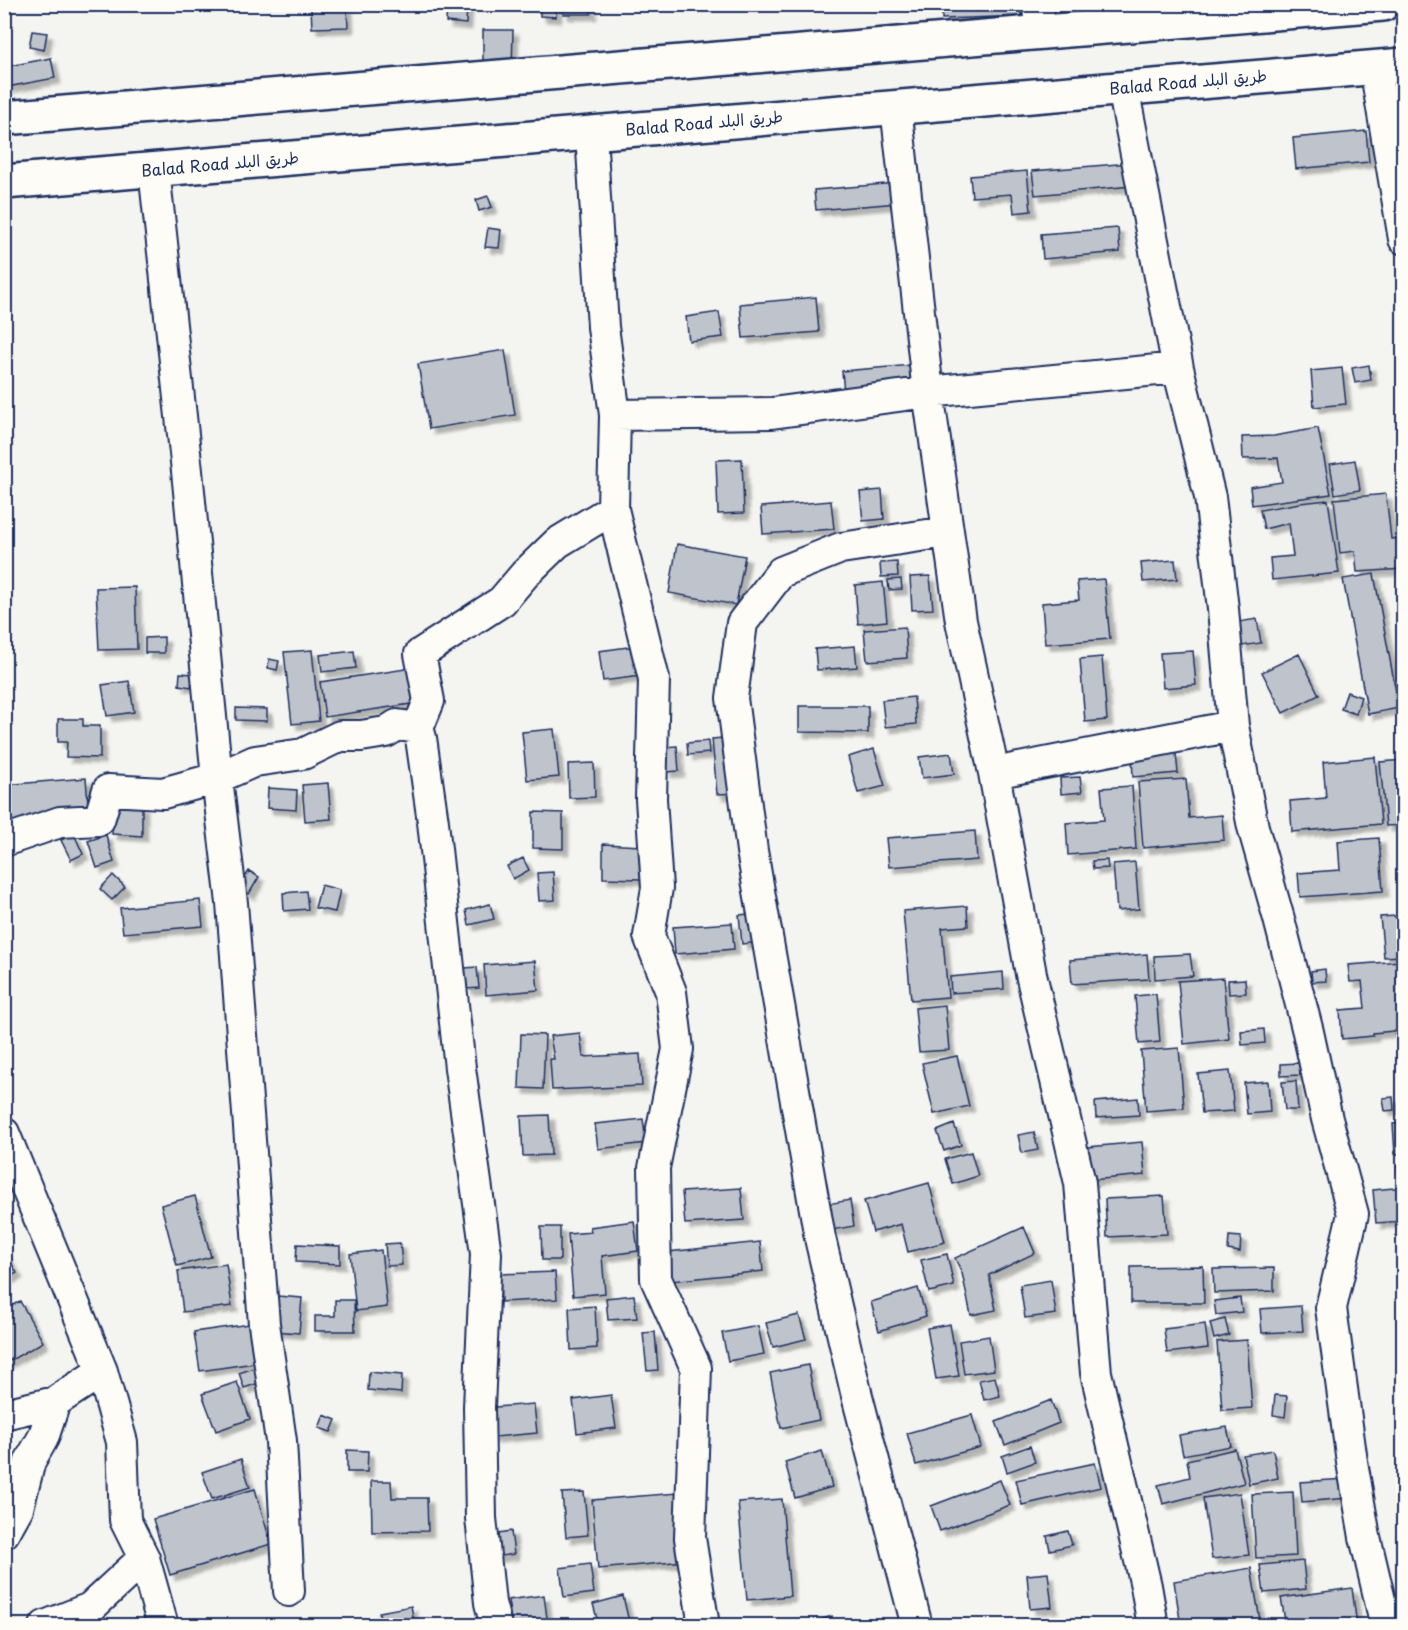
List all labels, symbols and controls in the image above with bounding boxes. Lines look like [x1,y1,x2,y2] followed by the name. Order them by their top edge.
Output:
[1108,62,1268,100] street label: Balad Road طريق البلد
[624,103,784,141] street label: Balad Road طريق البلد
[140,144,300,182] street label: Balad Road طريق البلد

